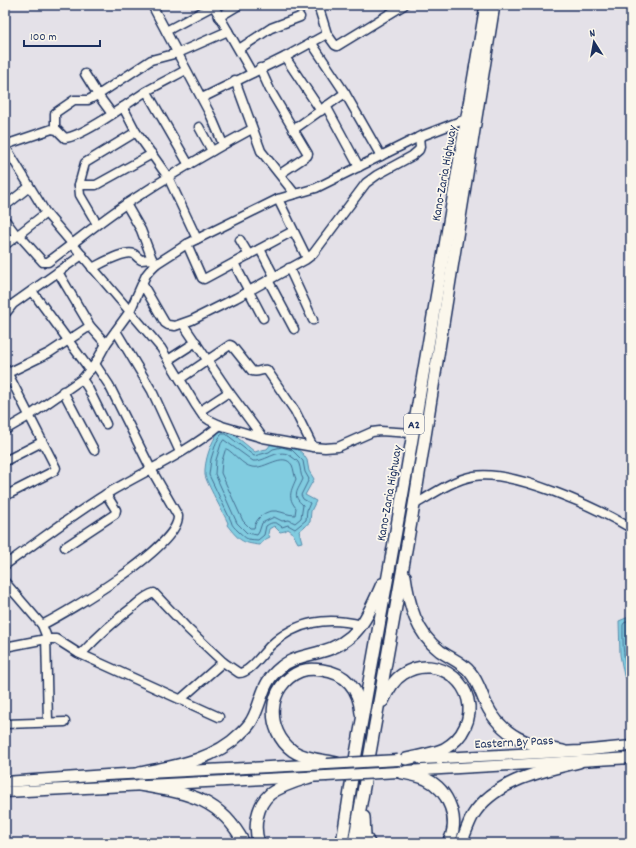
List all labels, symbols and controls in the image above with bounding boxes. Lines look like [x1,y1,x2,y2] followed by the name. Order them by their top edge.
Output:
[24,22,100,48] scale bar
[574,22,614,62] north arrow
[588,26,597,43] text: N
[30,29,57,46] text: 100 m
[428,123,463,223] street label: Kano-Zaria Highway
[404,414,424,434] road number: A2
[373,443,408,543] street label: Kano-Zaria Highway
[474,732,554,755] street label: Eastern By Pass

